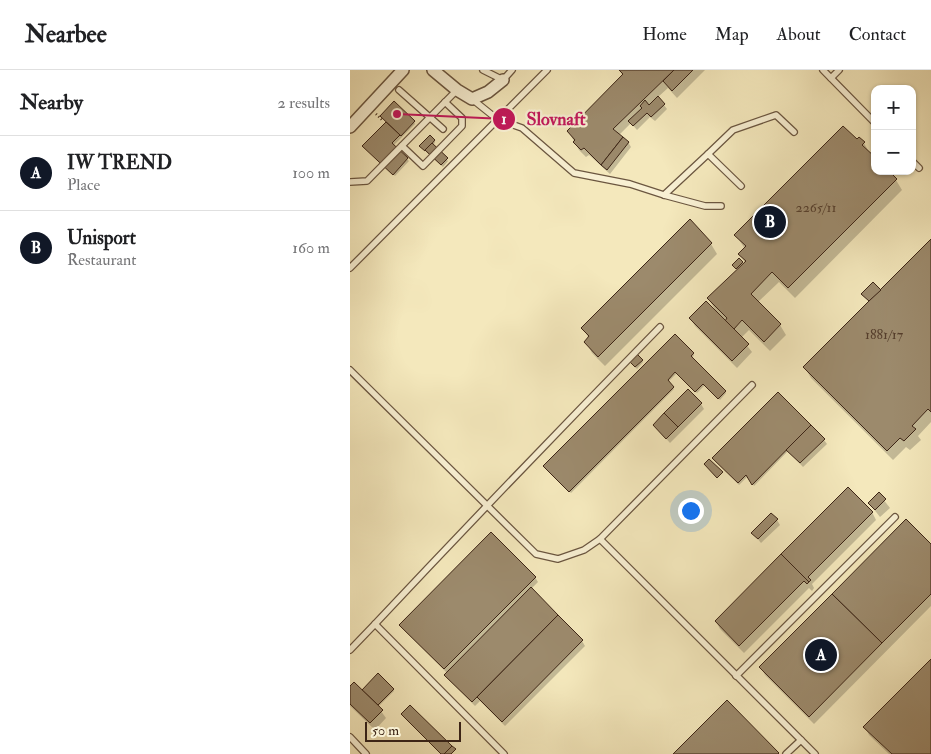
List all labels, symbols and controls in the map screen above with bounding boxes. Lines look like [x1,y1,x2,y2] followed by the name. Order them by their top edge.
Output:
[25,19,107,50] text: Nearbee
[642,23,687,46] text: Home
[715,23,749,46] text: Map
[777,23,821,46] text: About
[849,23,906,46] text: Contact
[871,85,916,175] map controls
[871,85,916,130] button: +
[20,89,83,116] text: Nearby
[277,93,330,113] text: 2 results
[492,102,596,135] callout: Slovnaft
[526,108,586,131] text: Slovnaft
[501,110,507,129] text: 1
[871,130,916,175] button: −
[67,151,172,175] text: IW TREND
[31,163,41,183] text: A
[292,163,330,183] text: 100 m
[67,175,100,195] text: Place
[796,199,836,216] house number: 2265/11
[754,203,786,241] pin: B
[67,226,136,250] text: Unisport
[31,238,41,258] text: B
[292,238,330,258] text: 160 m
[67,250,136,270] text: Restaurant
[865,326,904,343] house number: 1881/17
[678,498,704,524] your location
[805,636,837,674] pin: A
[365,719,461,742] scale bar
[372,722,399,739] text: 50 m

